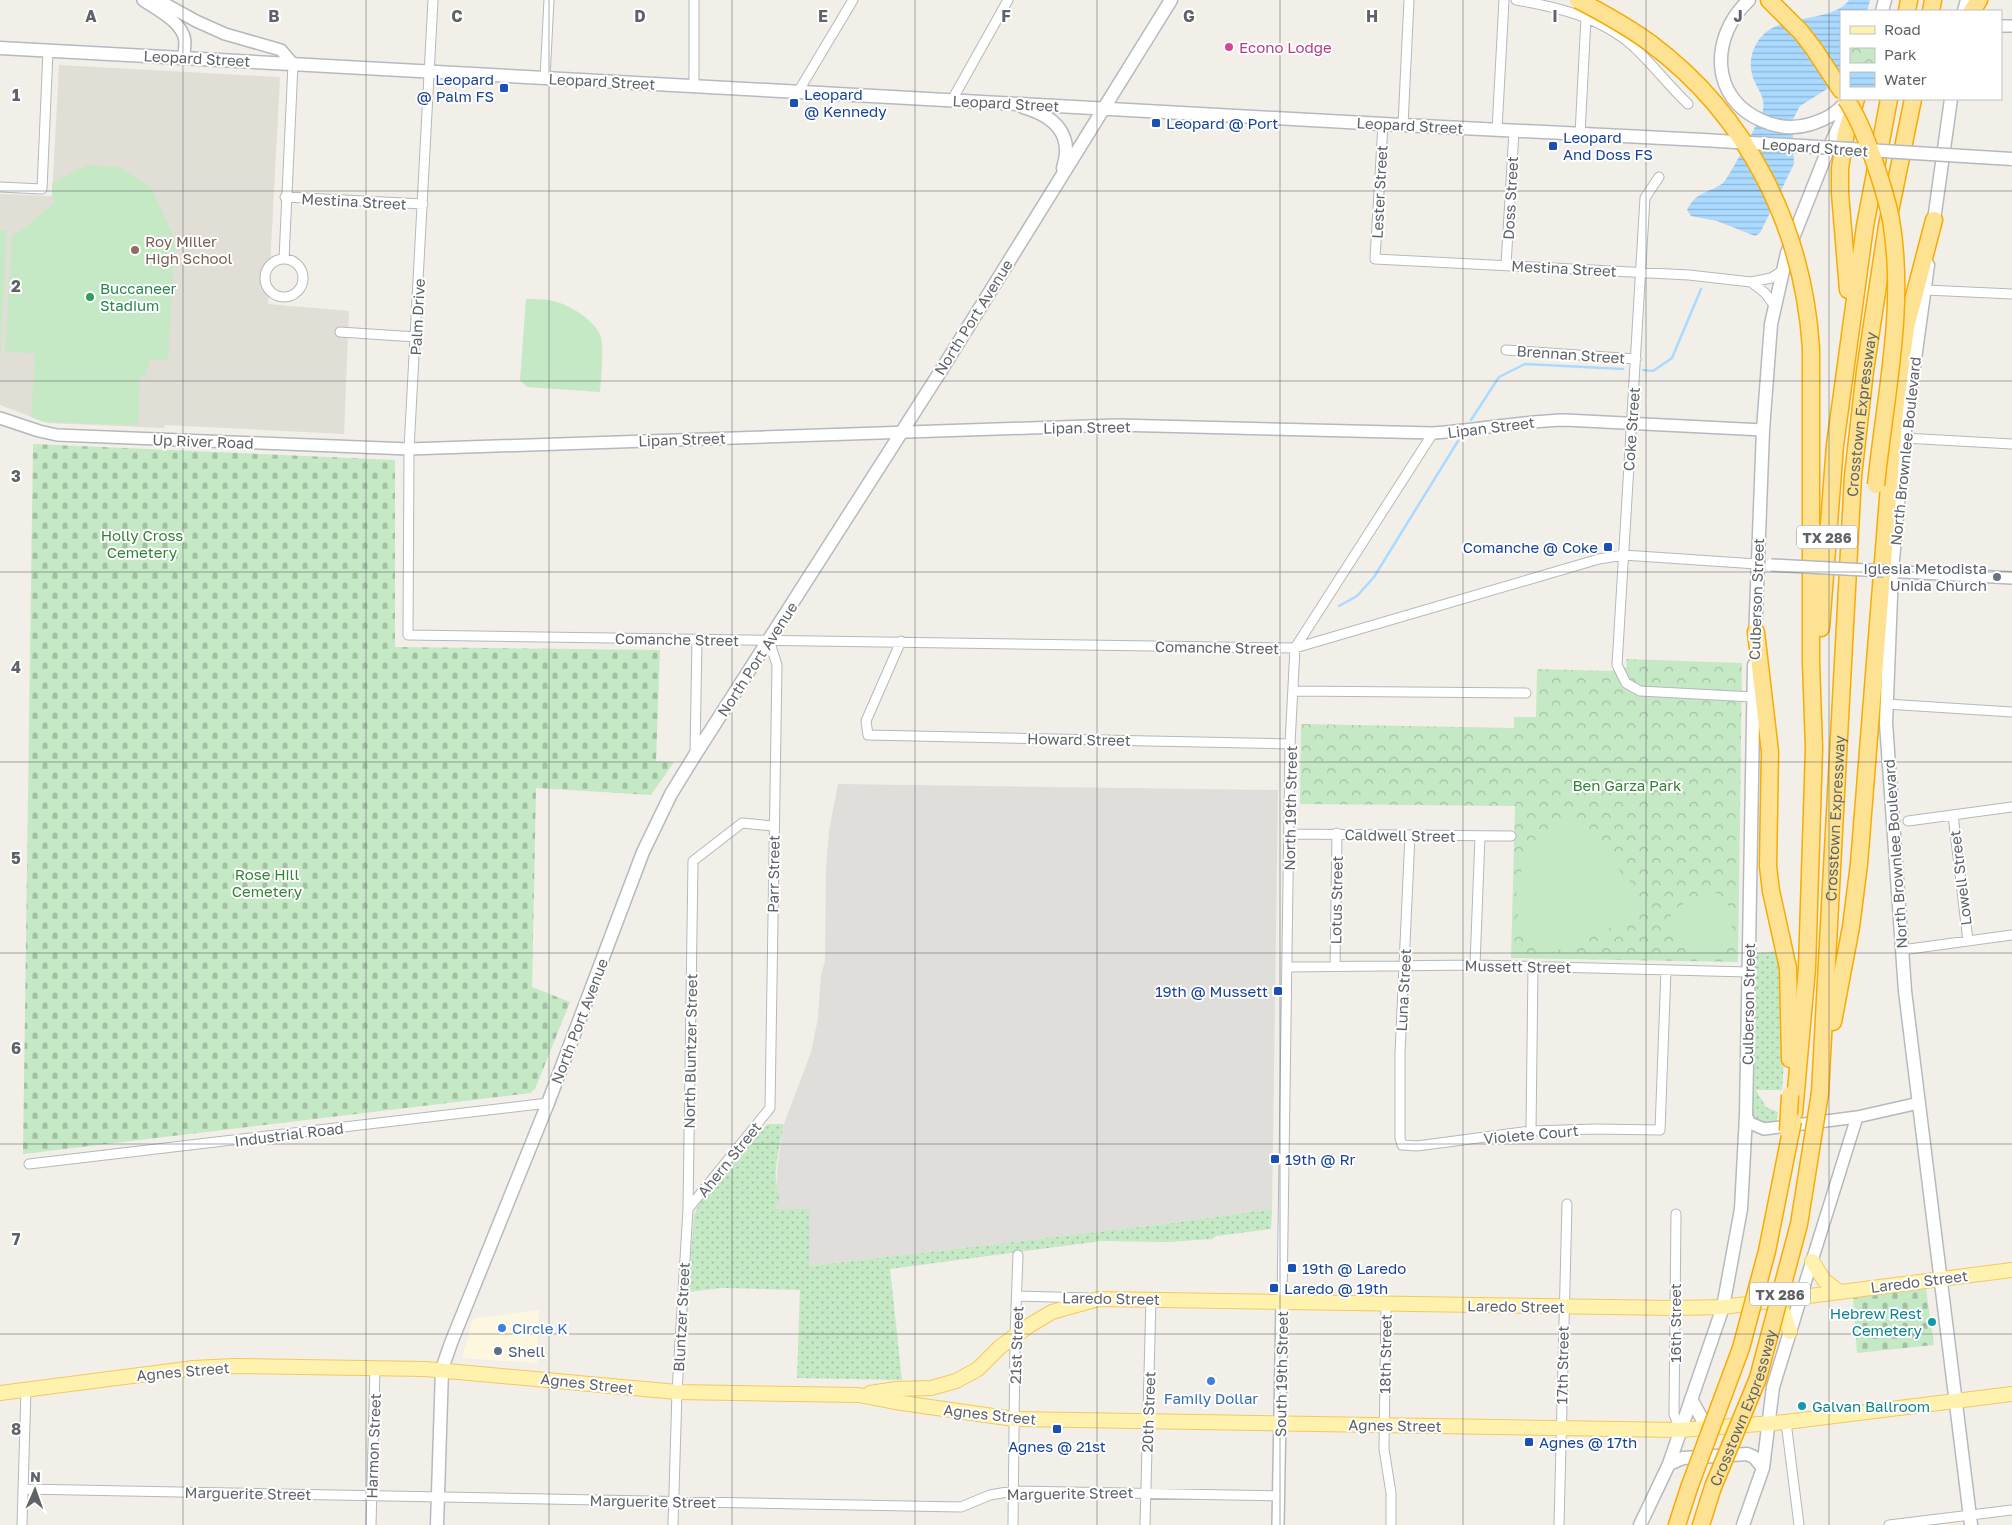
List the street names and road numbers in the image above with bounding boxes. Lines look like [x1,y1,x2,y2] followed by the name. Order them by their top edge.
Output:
[143,46,251,70] street label: Leopard Street
[548,69,656,93] street label: Leopard Street
[952,91,1060,115] street label: Leopard Street
[1356,113,1464,137] street label: Leopard Street
[1761,134,1869,160] street label: Leopard Street
[1368,145,1390,239] street label: Lester Street
[1499,156,1521,240] street label: Doss Street
[301,189,407,213] street label: Mestina Street
[930,256,1016,378] street label: North Port Avenue
[1511,256,1617,280] street label: Mestina Street
[406,278,428,356] street label: Palm Drive
[1843,330,1880,497] street label: Crosstown Expressway
[1516,341,1626,367] street label: Brennan Street
[1886,356,1924,546] street label: North Brownlee Boulevard
[1619,386,1643,472] street label: Coke Street
[1446,413,1536,441] street label: Lipan Street
[1043,417,1131,437] street label: Lipan Street
[638,428,726,450] street label: Lipan Street
[152,430,254,452] street label: Up River Road
[1797,526,1857,548] road number: TX 286
[1745,538,1767,660] street label: Culberson Street
[713,598,801,720] street label: North Port Avenue
[615,629,739,649] street label: Comanche Street
[1155,637,1279,657] street label: Comanche Street
[1027,729,1131,749] street label: Howard Street
[1821,734,1848,902] street label: Crosstown Expressway
[1280,745,1300,871] street label: North 19th Street
[1879,759,1911,949] street label: North Brownlee Boulevard
[1344,825,1456,845] street label: Caldwell Street
[1945,829,1975,927] street label: Lowell Street
[763,835,783,913] street label: Parr Street
[1326,856,1346,944] street label: Lotus Street
[1738,943,1758,1065] street label: Culberson Street
[1392,948,1414,1032] street label: Luna Street
[547,955,611,1086] street label: North Port Avenue
[1465,956,1571,976] street label: Mussett Street
[680,973,700,1129] street label: North Bluntzer Street
[233,1118,345,1150] street label: Industrial Road
[693,1118,765,1200] street label: Ahern Street
[1483,1121,1579,1147] street label: Violete Court
[669,1262,693,1372] street label: Bluntzer Street
[1869,1266,1969,1296] street label: Laredo Street
[1750,1282,1810,1306] road number: TX 286
[1666,1283,1684,1363] street label: 16th Street
[1062,1288,1160,1308] street label: Laredo Street
[1467,1296,1565,1316] street label: Laredo Street
[1006,1306,1026,1384] street label: 21st Street
[1271,1311,1291,1437] street label: South 19th Street
[1375,1314,1395,1394] street label: 18th Street
[1552,1326,1572,1404] street label: 17th Street
[1705,1327,1780,1489] street label: Crosstown Expressway
[136,1358,230,1384] street label: Agnes Street
[540,1369,634,1397] street label: Agnes Street
[1138,1371,1158,1453] street label: 20th Street
[362,1393,384,1499] street label: Harmon Street
[943,1400,1037,1428] street label: Agnes Street
[1348,1415,1442,1435] street label: Agnes Street
[184,1483,312,1503] street label: Marguerite Street
[1006,1483,1134,1503] street label: Marguerite Street
[589,1491,717,1511] street label: Marguerite Street

